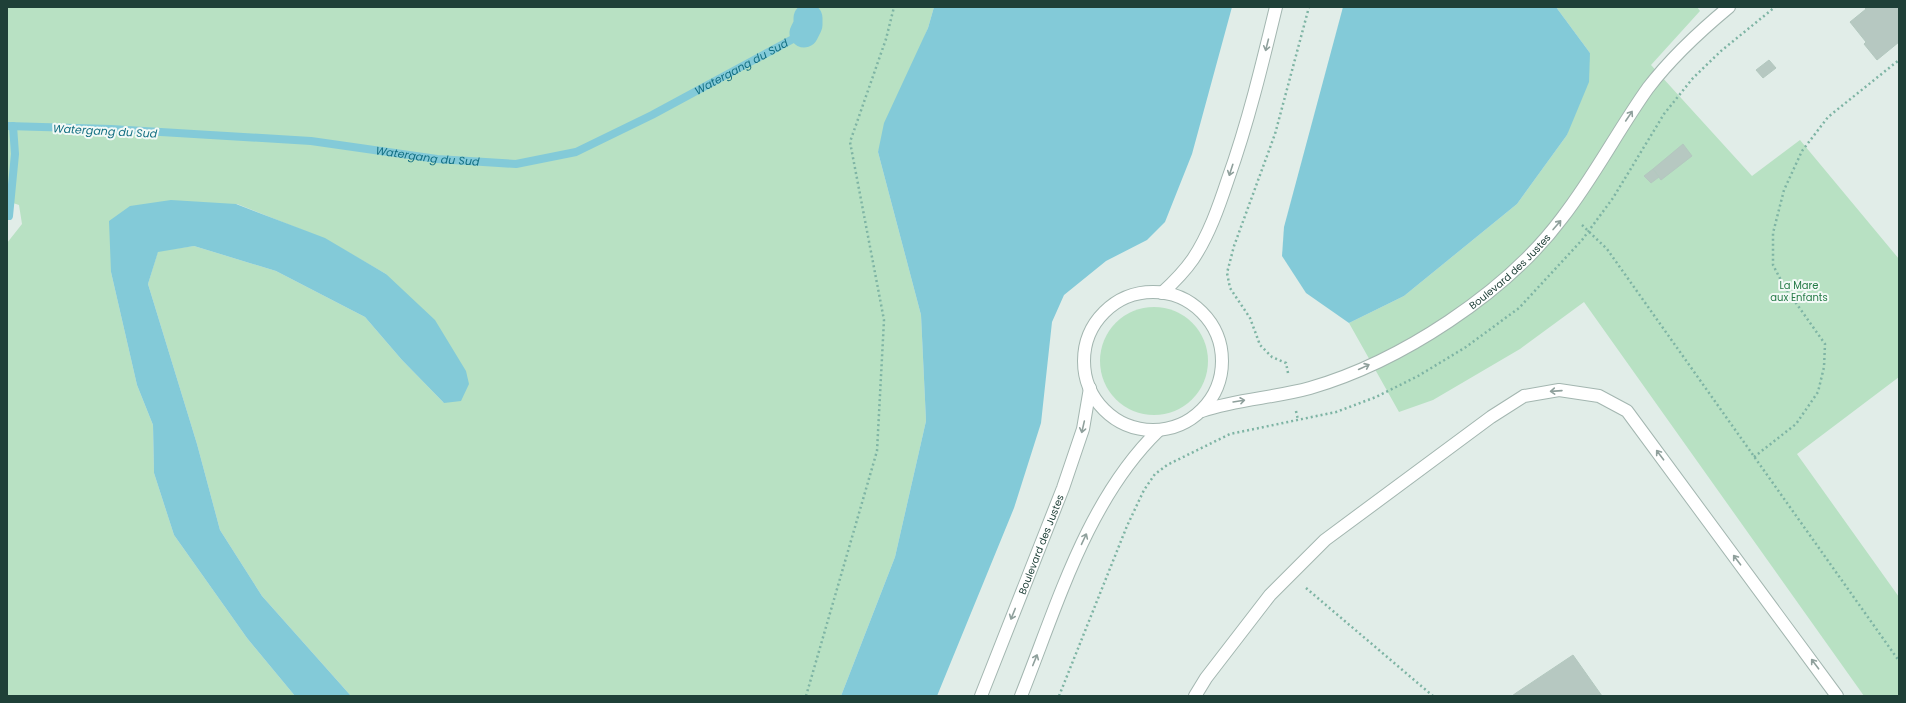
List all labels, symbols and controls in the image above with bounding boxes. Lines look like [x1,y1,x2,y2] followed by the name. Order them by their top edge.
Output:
[692,35,792,99] water label: Watergang du Sud
[1263,38,1270,51] one-way arrow
[1625,111,1633,122] one-way arrow
[52,120,158,142] water label: Watergang du Sud
[375,142,481,170] water label: Watergang du Sud
[1227,163,1235,175] one-way arrow
[1552,220,1561,230] one-way arrow
[1466,231,1554,313] street label: Boulevard des Justes
[1770,278,1828,305] park label: La Mare aux Enfants
[1358,363,1370,370] one-way arrow
[1550,387,1563,394] one-way arrow
[1232,397,1245,405] one-way arrow
[1079,420,1086,433] one-way arrow
[1655,450,1664,461] one-way arrow
[1015,492,1068,597] street label: Boulevard des Justes
[1081,534,1088,546] one-way arrow
[1733,554,1741,565] one-way arrow
[1009,608,1017,620] one-way arrow
[1032,654,1040,666] one-way arrow
[1810,659,1819,670] one-way arrow

